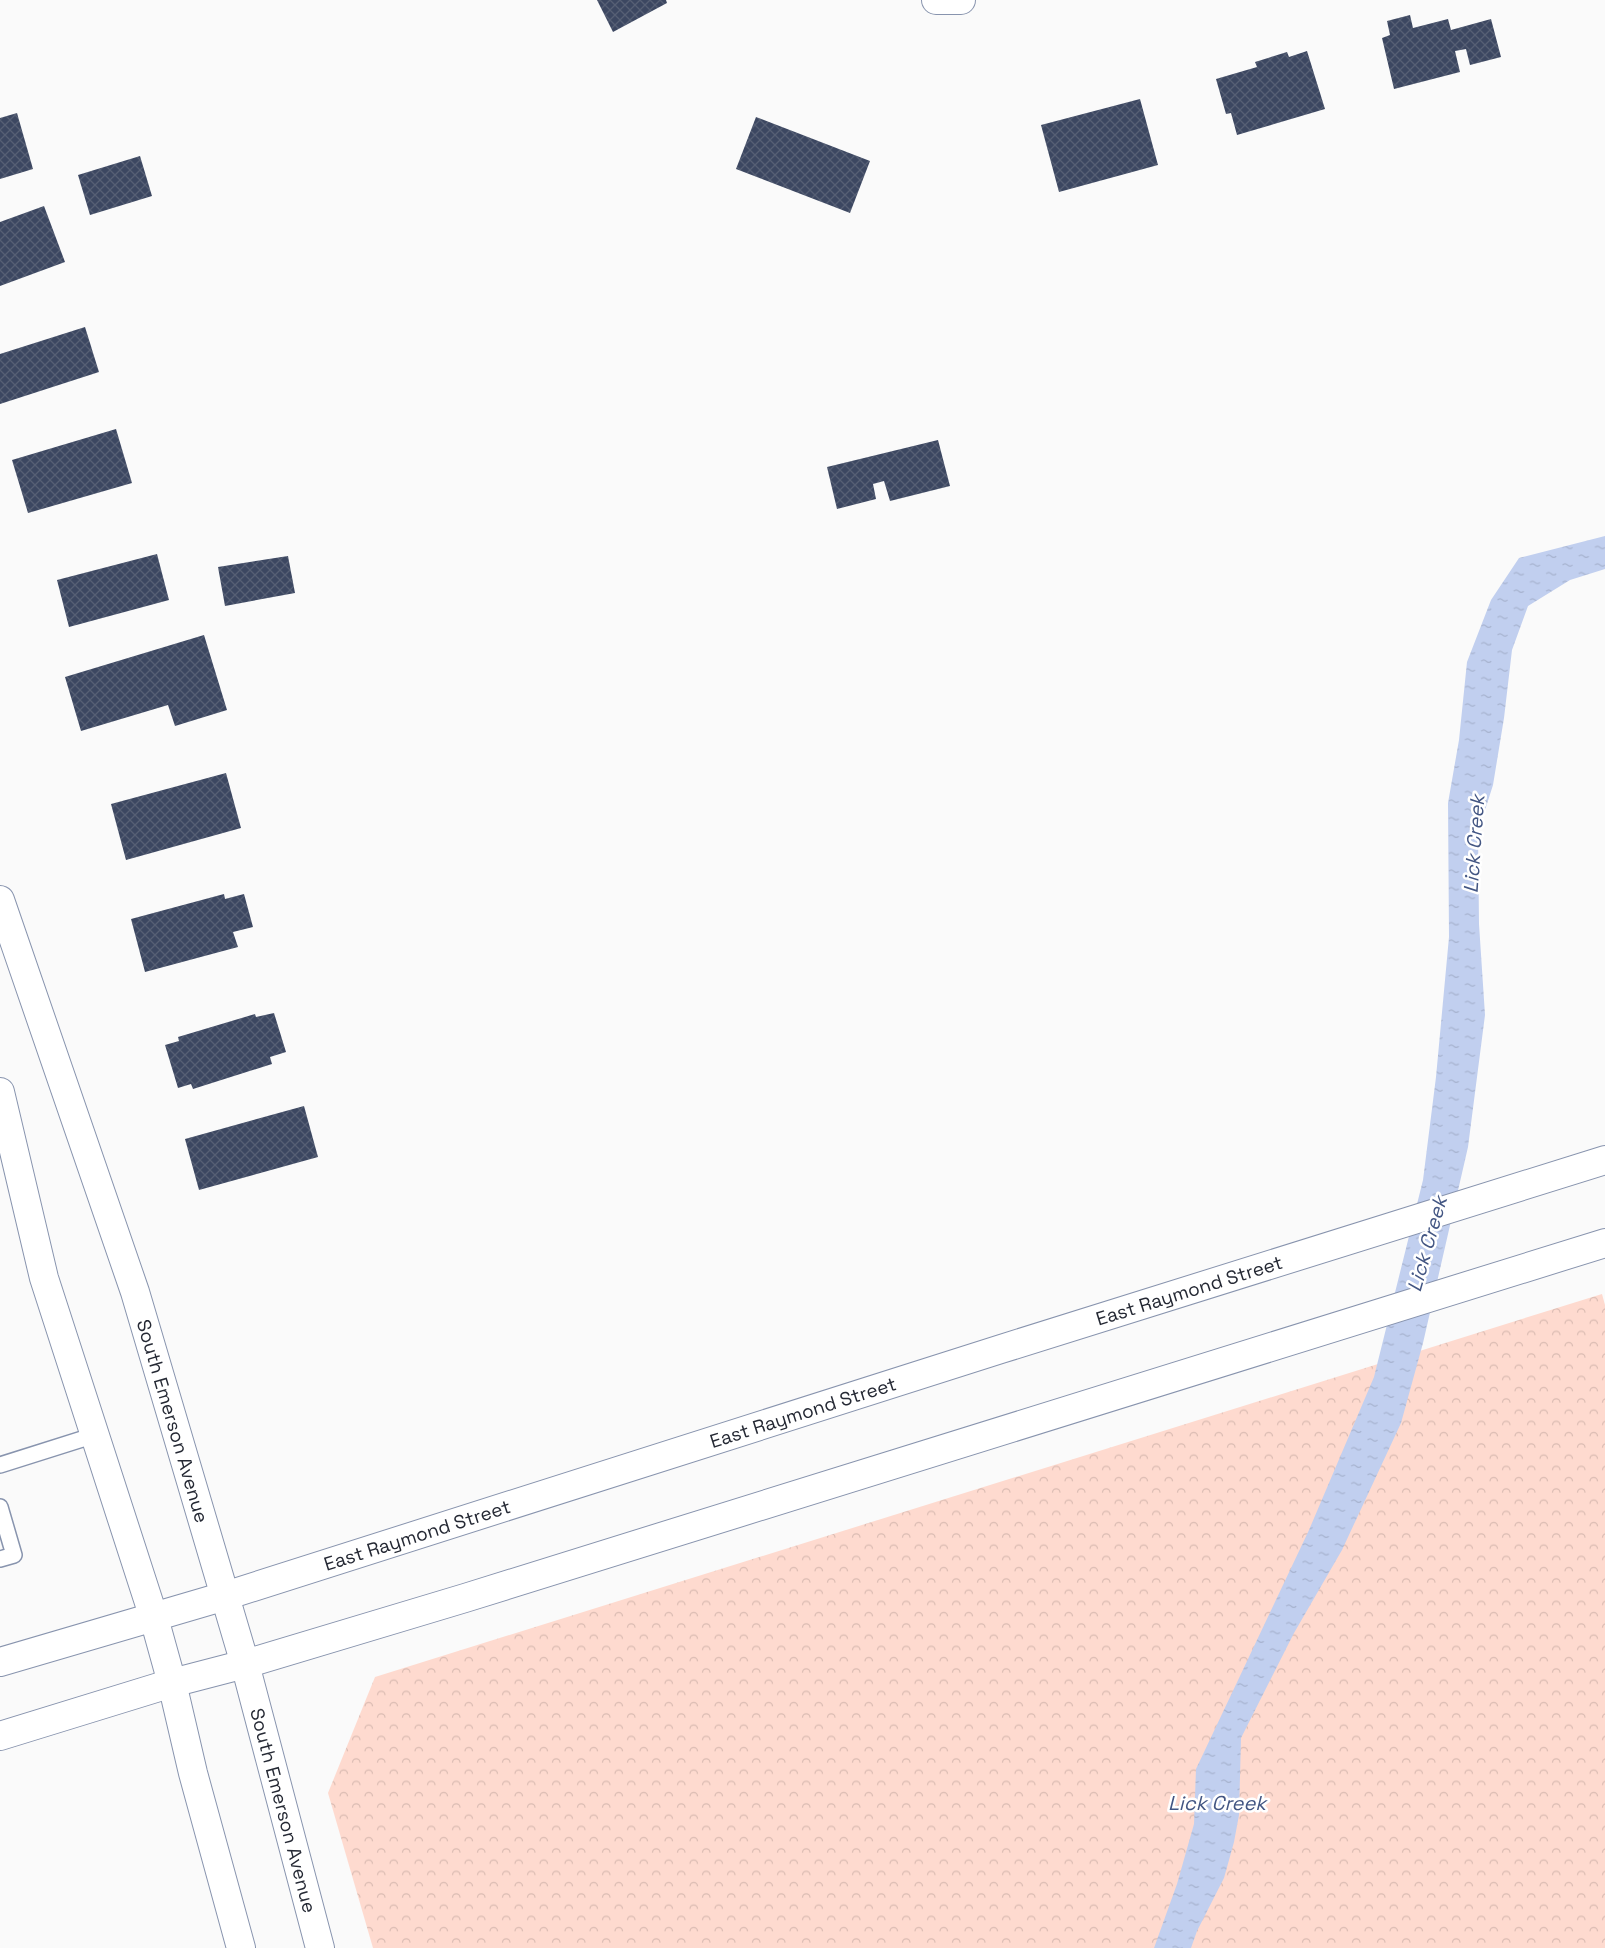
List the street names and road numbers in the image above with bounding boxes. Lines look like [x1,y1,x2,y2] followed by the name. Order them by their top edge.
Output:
[1093,1249,1286,1331] street label: East Raymond Street
[131,1316,215,1526] street label: South Emerson Avenue
[707,1371,899,1453] street label: East Raymond Street
[321,1493,513,1576] street label: East Raymond Street
[245,1705,323,1916] street label: South Emerson Avenue

